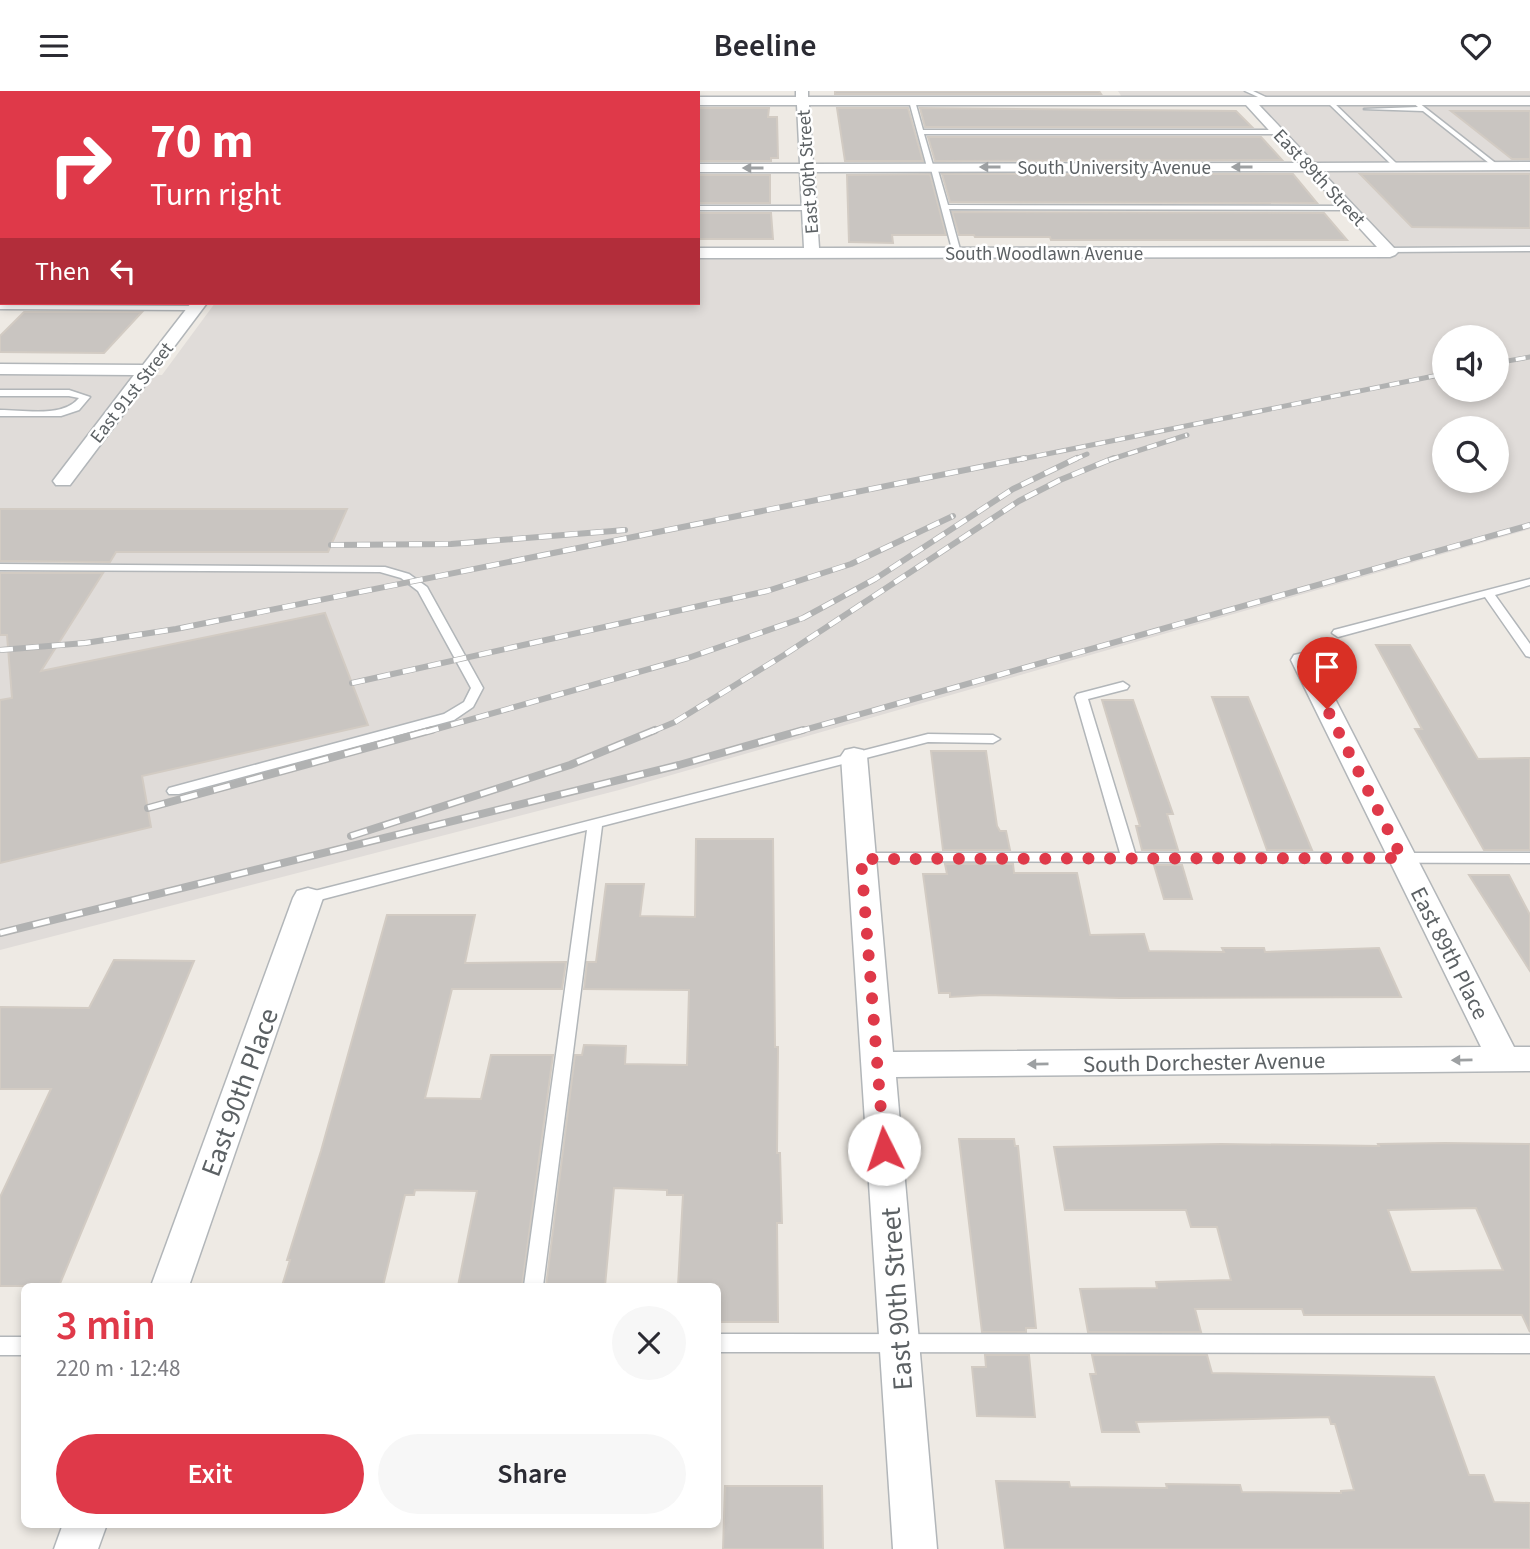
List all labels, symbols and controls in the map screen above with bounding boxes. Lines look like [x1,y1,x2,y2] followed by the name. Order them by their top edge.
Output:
[714,23,816,69] text: Beeline
[35,27,73,65] icon: menu
[1457,27,1495,65] icon: heart
[150,107,254,177] text: 70 m
[791,108,826,235] street label: East 90th Street
[35,119,126,210] icon: right
[1267,123,1372,233] street label: East 89th Street
[1017,155,1211,182] street label: South University Avenue
[979,161,1001,173] one-way arrow
[1231,161,1253,173] one-way arrow
[742,162,764,174] one-way arrow
[150,172,281,218] text: Turn right
[945,241,1143,268] street label: South Woodlawn Avenue
[104,252,142,290] icon: left
[35,253,90,290] text: Then
[1432,325,1509,493] map controls
[1432,325,1509,402] button: sound
[84,336,181,449] street label: East 91st Street
[1432,416,1509,493] button: search
[1297,637,1357,709] pin
[1308,648,1346,686] icon: arrive
[1402,881,1497,1025] street label: East 89th Place
[191,1003,289,1182] street label: East 90th Place
[1083,1044,1325,1081] street label: South Dorchester Avenue
[1451,1054,1473,1066] one-way arrow
[1027,1058,1049,1070] one-way arrow
[847,1112,921,1186] position arrow
[871,1206,923,1392] street label: East 90th Street
[56,1296,156,1356] text: 3 min
[612,1306,686,1380] button: close
[56,1352,180,1385] text: 220 m · 12:48
[56,1434,364,1514] button: Exit
[378,1434,686,1514] button: Share

